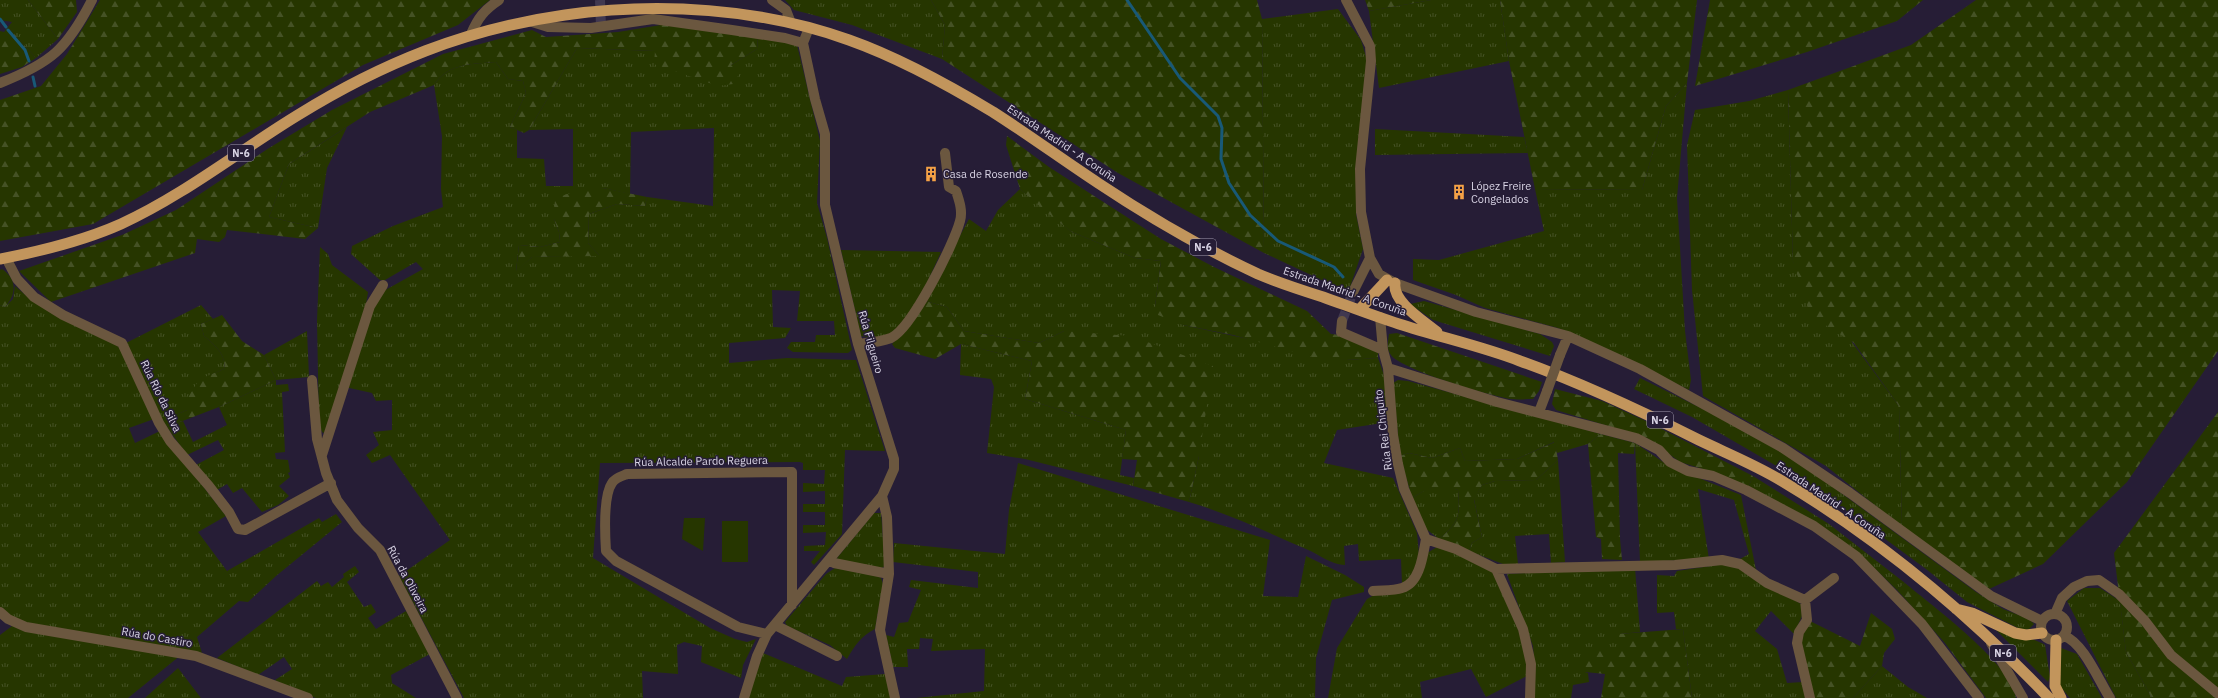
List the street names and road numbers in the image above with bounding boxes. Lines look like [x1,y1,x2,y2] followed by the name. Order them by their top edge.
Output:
[1005,101,1120,185] street label: Estrada Madrid - A Coruña
[228,145,254,161] road number: N-6
[1190,239,1216,255] road number: N-6
[1282,263,1409,319] street label: Estrada Madrid - A Coruña
[855,309,887,375] street label: Rúa Filgueiro
[138,358,185,434] street label: Rúa Río da Silva
[1371,389,1395,471] street label: Rúa Rei Chiquito
[1647,412,1673,428] road number: N-6
[634,453,768,469] street label: Rúa Alcalde Pardo Reguera
[1774,458,1889,542] street label: Estrada Madrid - A Coruña
[384,543,432,615] street label: Rúa da Oliveira
[121,624,193,650] street label: Rúa do Castiro
[1990,645,2016,661] road number: N-6

